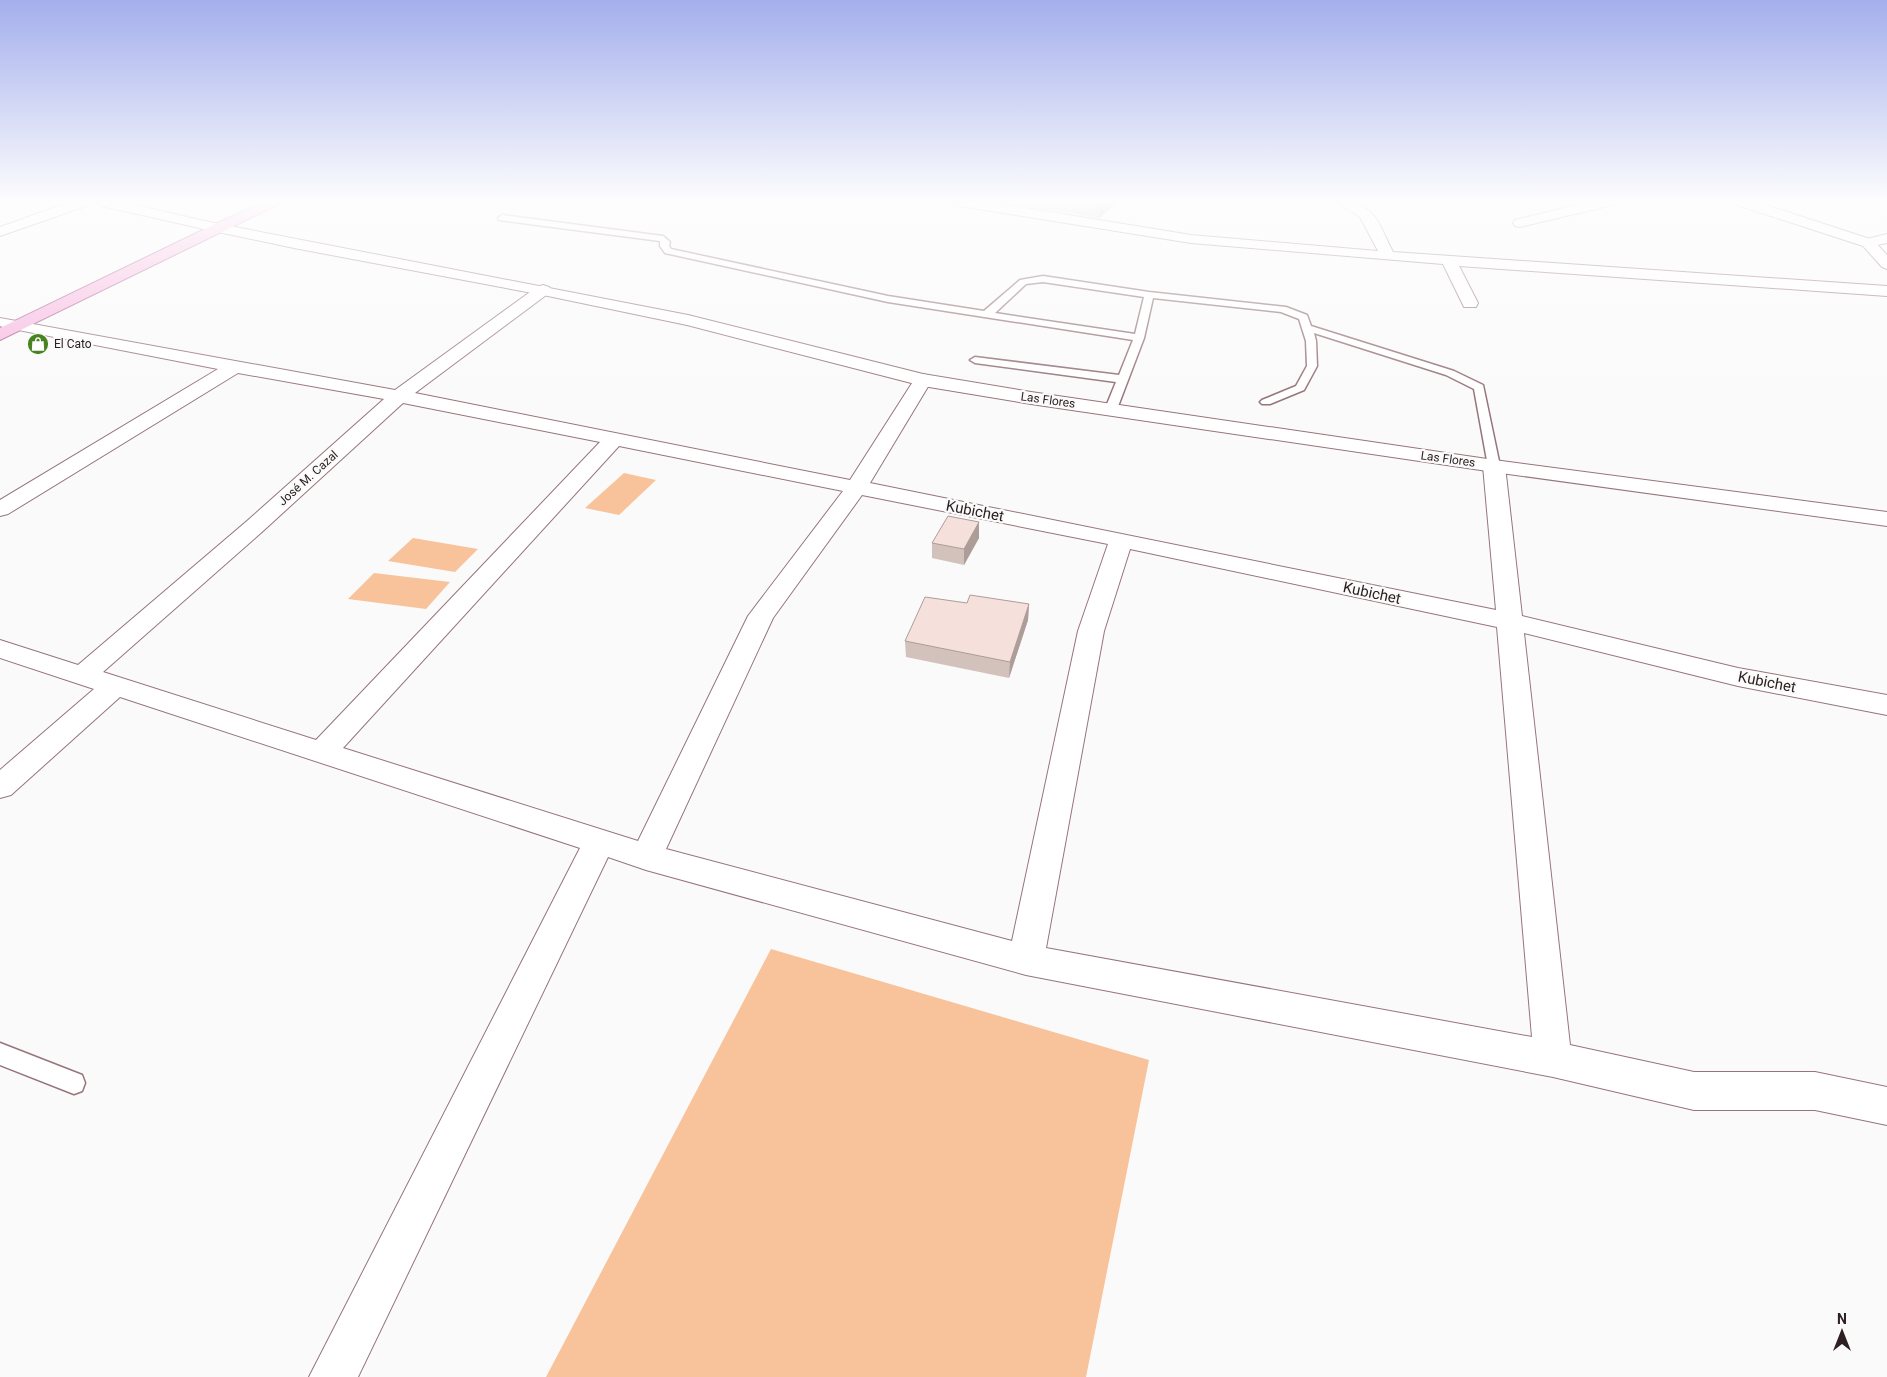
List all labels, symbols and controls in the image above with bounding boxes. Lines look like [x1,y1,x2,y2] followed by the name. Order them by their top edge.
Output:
[26,332,50,356] shop icon: El Cato
[54,337,92,351] place label: El Cato
[1020,389,1076,411] street label: Las Flores
[275,448,341,508] street label: José M. Cazal
[1420,448,1476,470] street label: Las Flores
[945,497,1006,525] street label: Kubichet
[1341,578,1403,608] street label: Kubichet
[1737,668,1798,696] street label: Kubichet
[1817,1307,1867,1357] north arrow
[1837,1311,1847,1327] text: N

